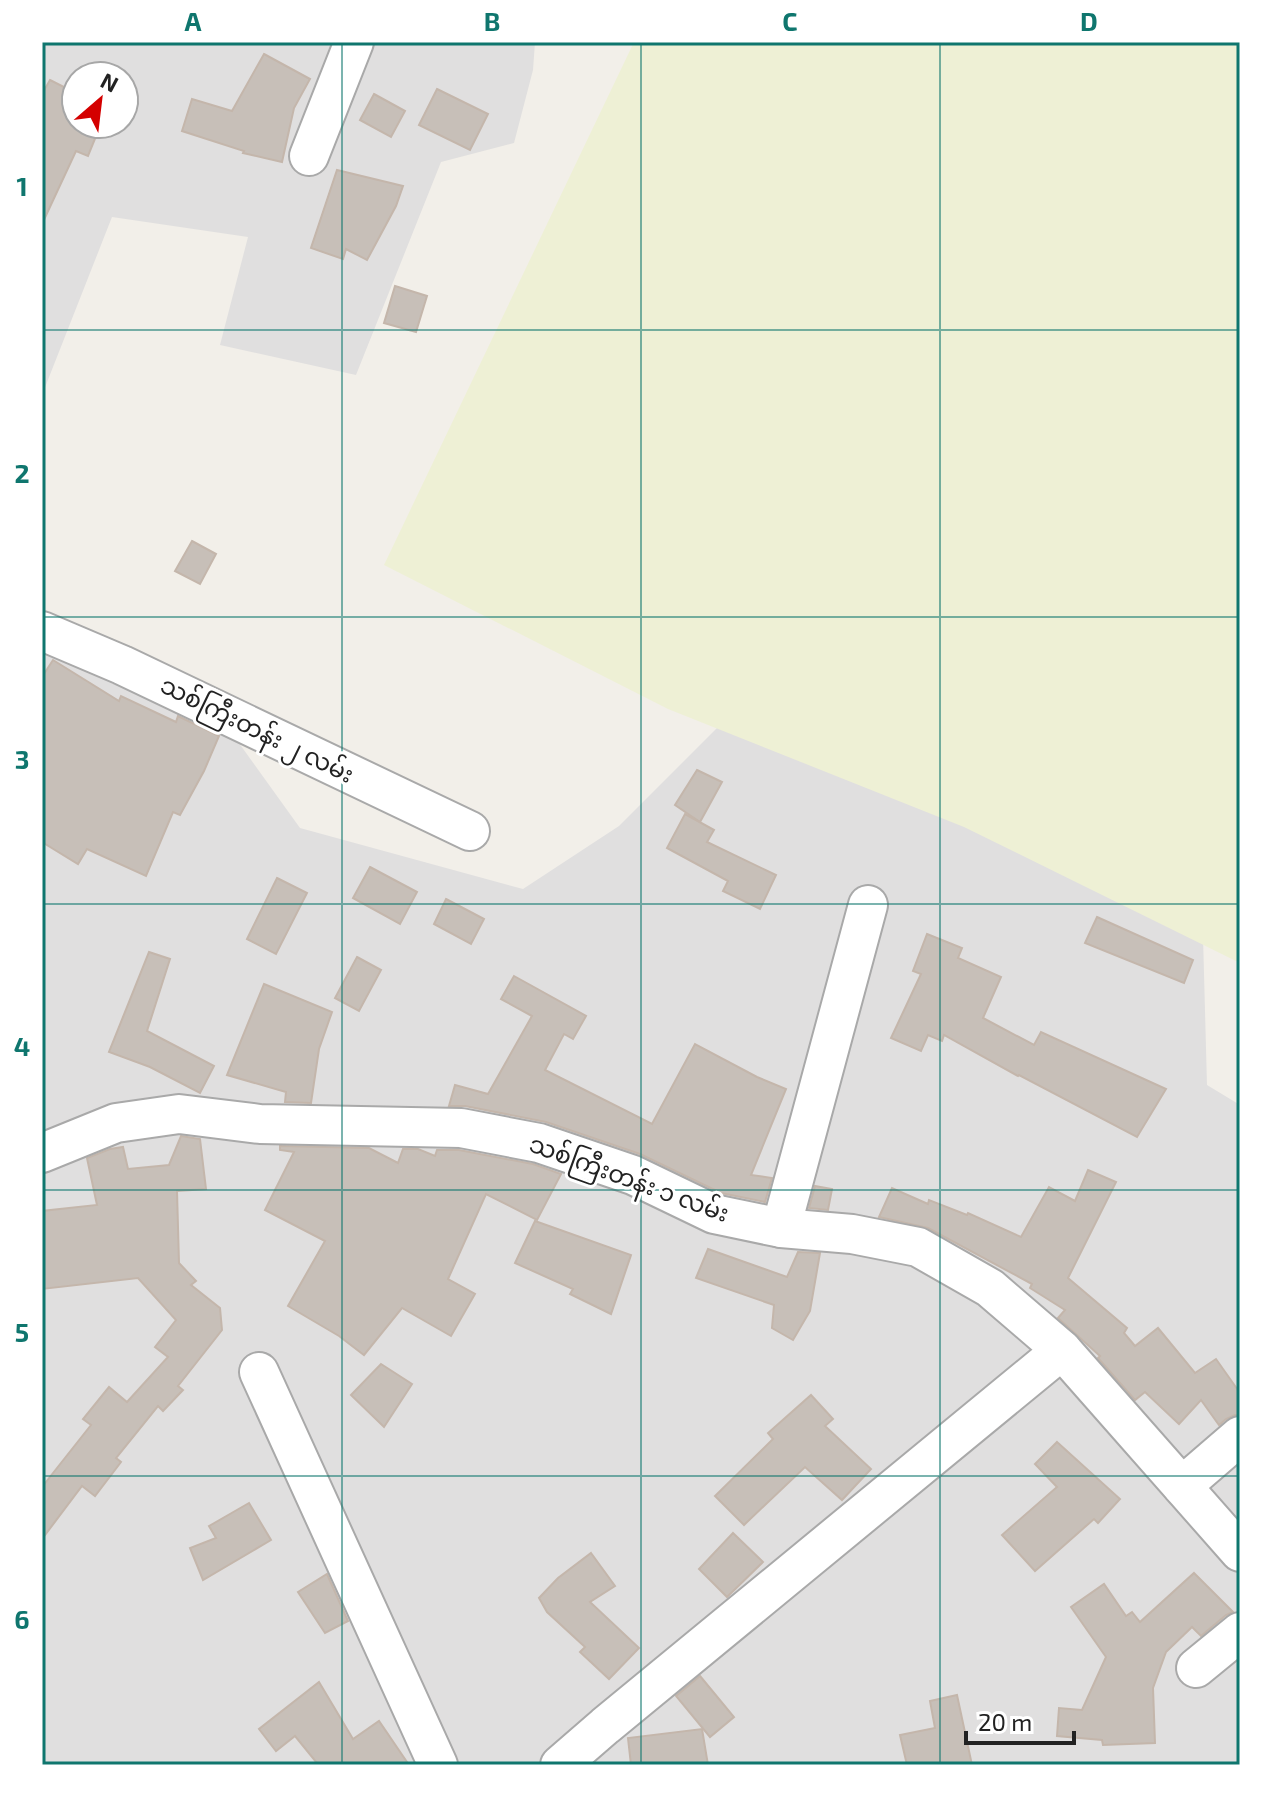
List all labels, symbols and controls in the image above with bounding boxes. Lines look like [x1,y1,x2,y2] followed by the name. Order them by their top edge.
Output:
[185,5,202,36] text: A
[484,5,500,36] text: B
[782,5,798,36] text: C
[1080,5,1098,36] text: D
[60,60,140,140] north arrow
[97,66,123,97] text: N
[16,170,28,201] text: 1
[14,457,30,488] text: 2
[154,669,359,793] street label: သစ်ကြီးတန်း ၂ လမ်း
[15,743,29,774] text: 3
[14,1030,30,1061] text: 4
[524,1128,733,1233] street label: သစ်ကြီးတန်း ၁ လမ်း
[15,1316,29,1347] text: 5
[14,1603,30,1634] text: 6
[966,1695,1074,1745] scale bar
[978,1707,1032,1736] text: 20 m

